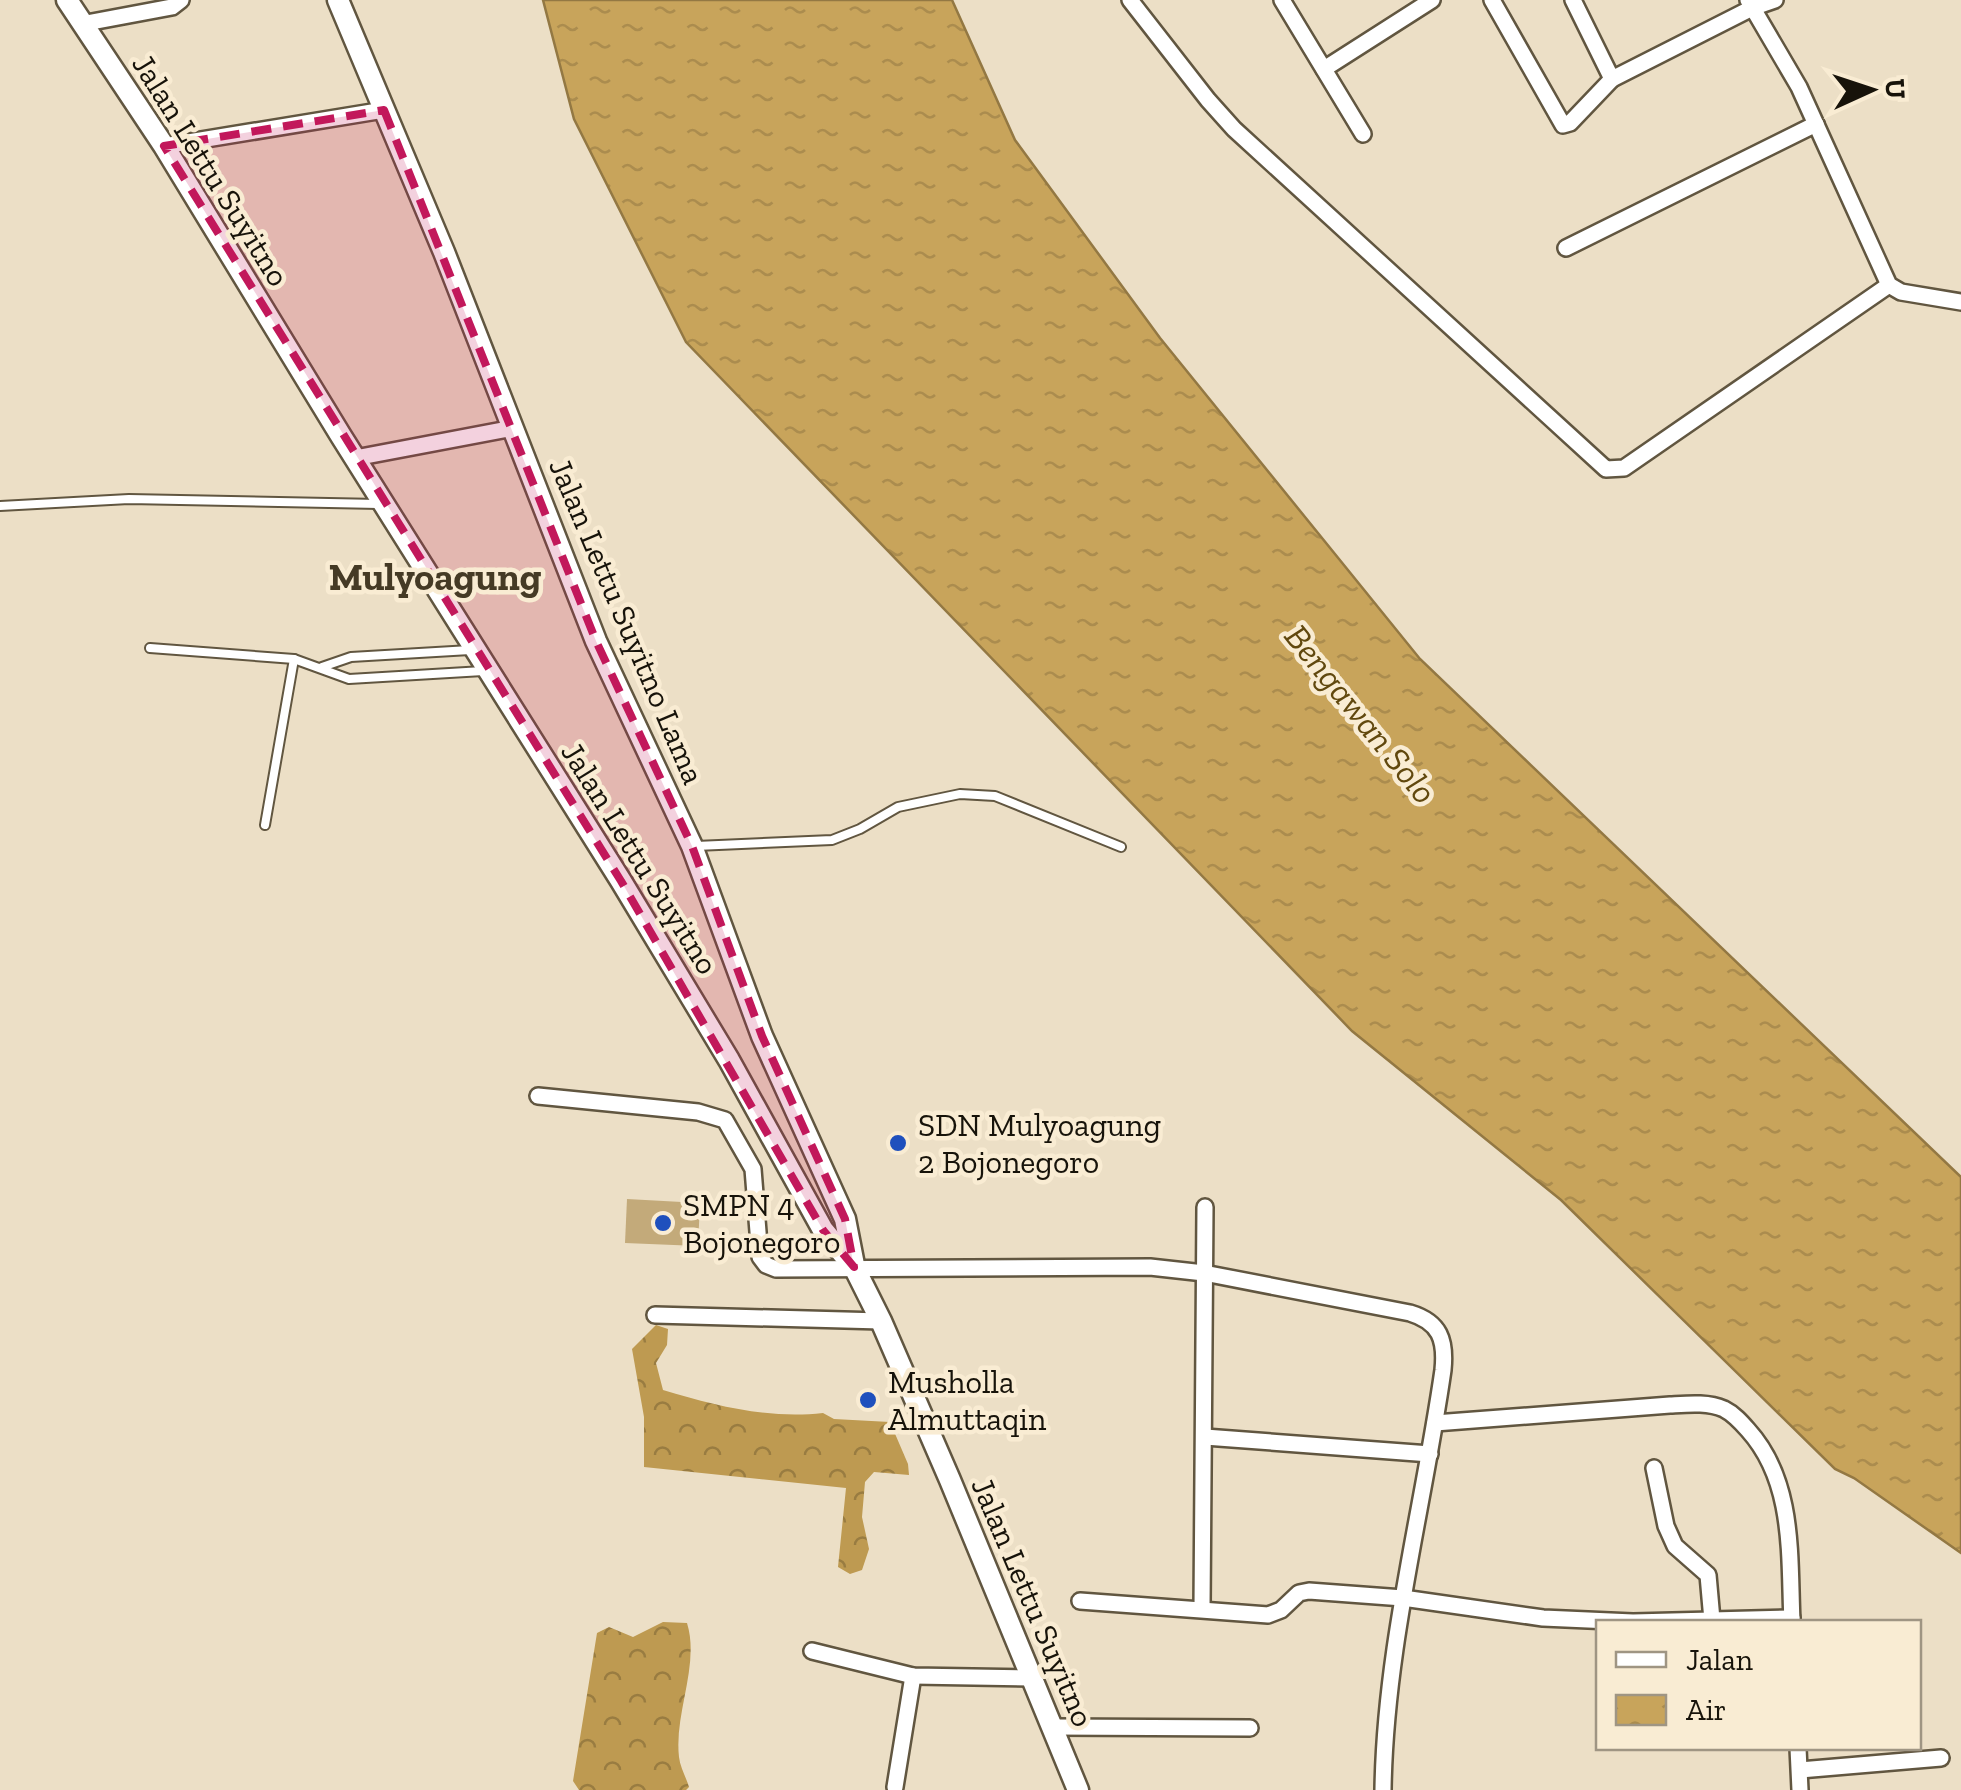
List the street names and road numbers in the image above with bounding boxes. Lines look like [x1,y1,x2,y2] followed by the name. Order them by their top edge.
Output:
[124,47,298,293] street label: Jalan Lettu Suyitno
[541,453,713,789] street label: Jalan Lettu Suyitno Lama
[553,735,727,981] street label: Jalan Lettu Suyitno
[963,1472,1103,1732] street label: Jalan Lettu Suyitno

